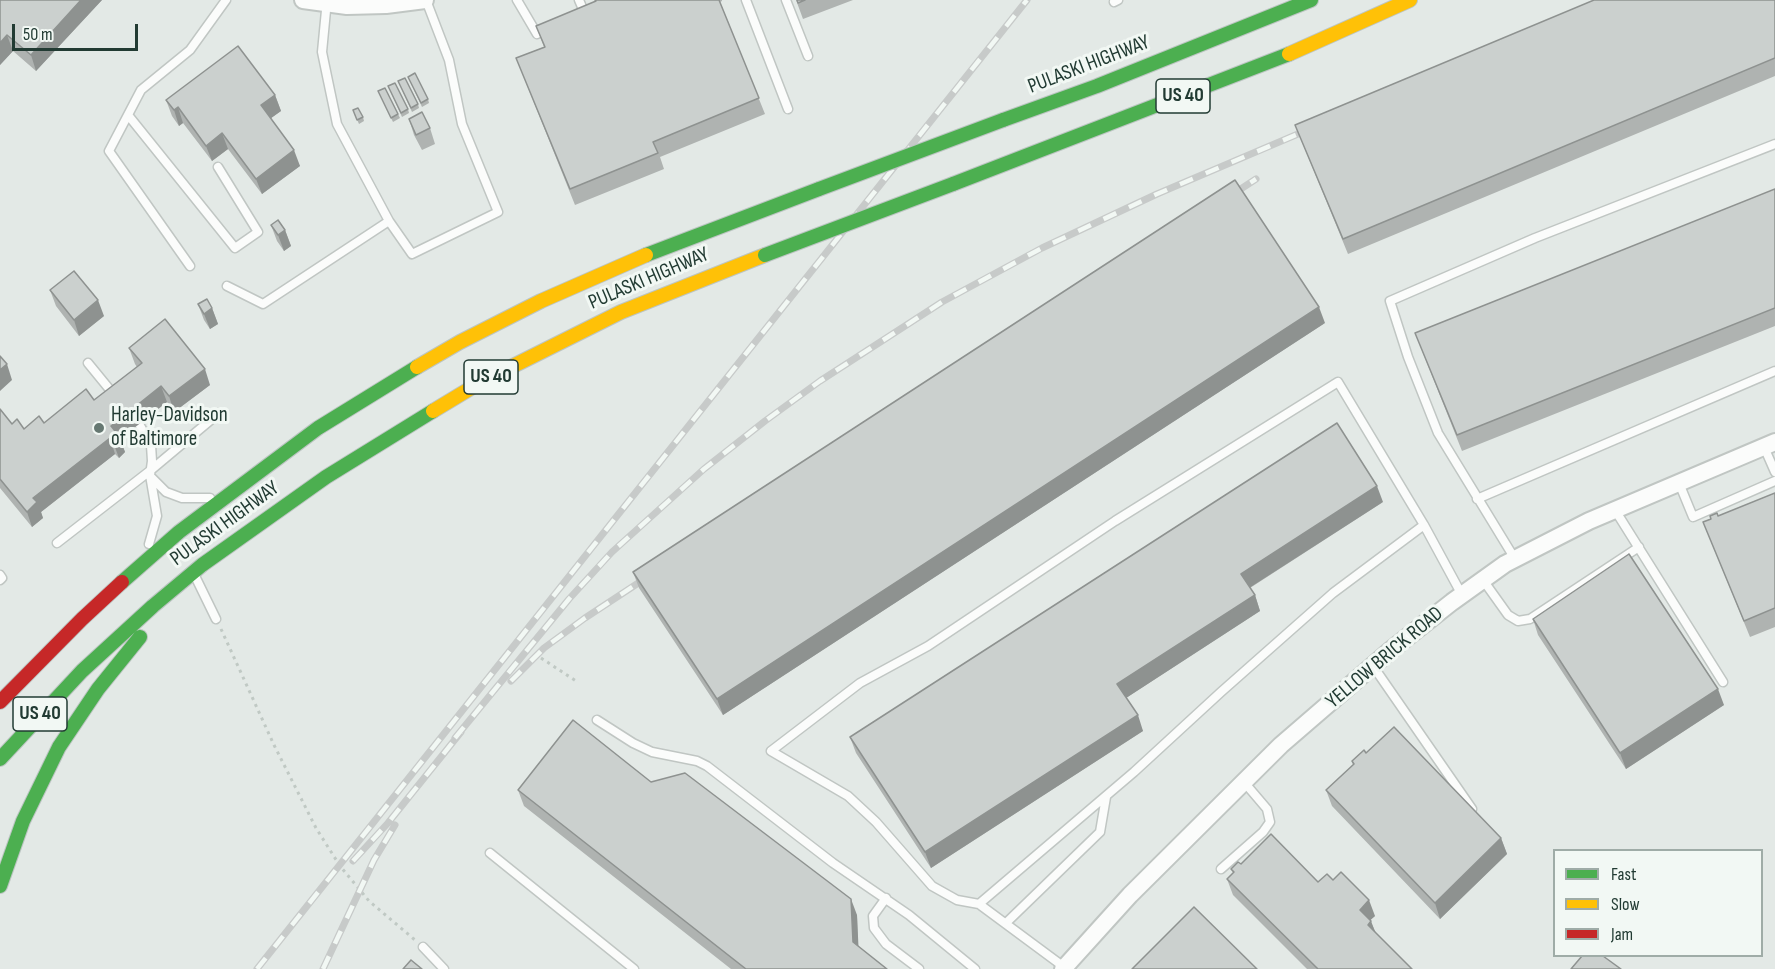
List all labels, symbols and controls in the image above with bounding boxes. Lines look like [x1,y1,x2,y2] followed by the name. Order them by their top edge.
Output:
[15,12,141,50] scale bar
[23,24,53,45] text: 50 m
[1025,30,1153,100] street label: PULASKI HIGHWAY
[1156,79,1210,113] road number: US 40
[585,242,713,316] street label: PULASKI HIGHWAY
[464,360,518,394] road number: US 40
[111,403,228,453] place label: Harley-Davidson of Baltimore
[92,421,106,435] marker: Harley-Davidson of Baltimore
[166,476,284,572] street label: PULASKI HIGHWAY
[1321,602,1449,714] street label: YELLOW BRICK ROAD
[13,697,67,731] road number: US 40
[1553,849,1763,957] legend
[1611,864,1636,885] text: Fast
[1611,894,1640,915] text: Slow
[1611,924,1633,945] text: Jam

